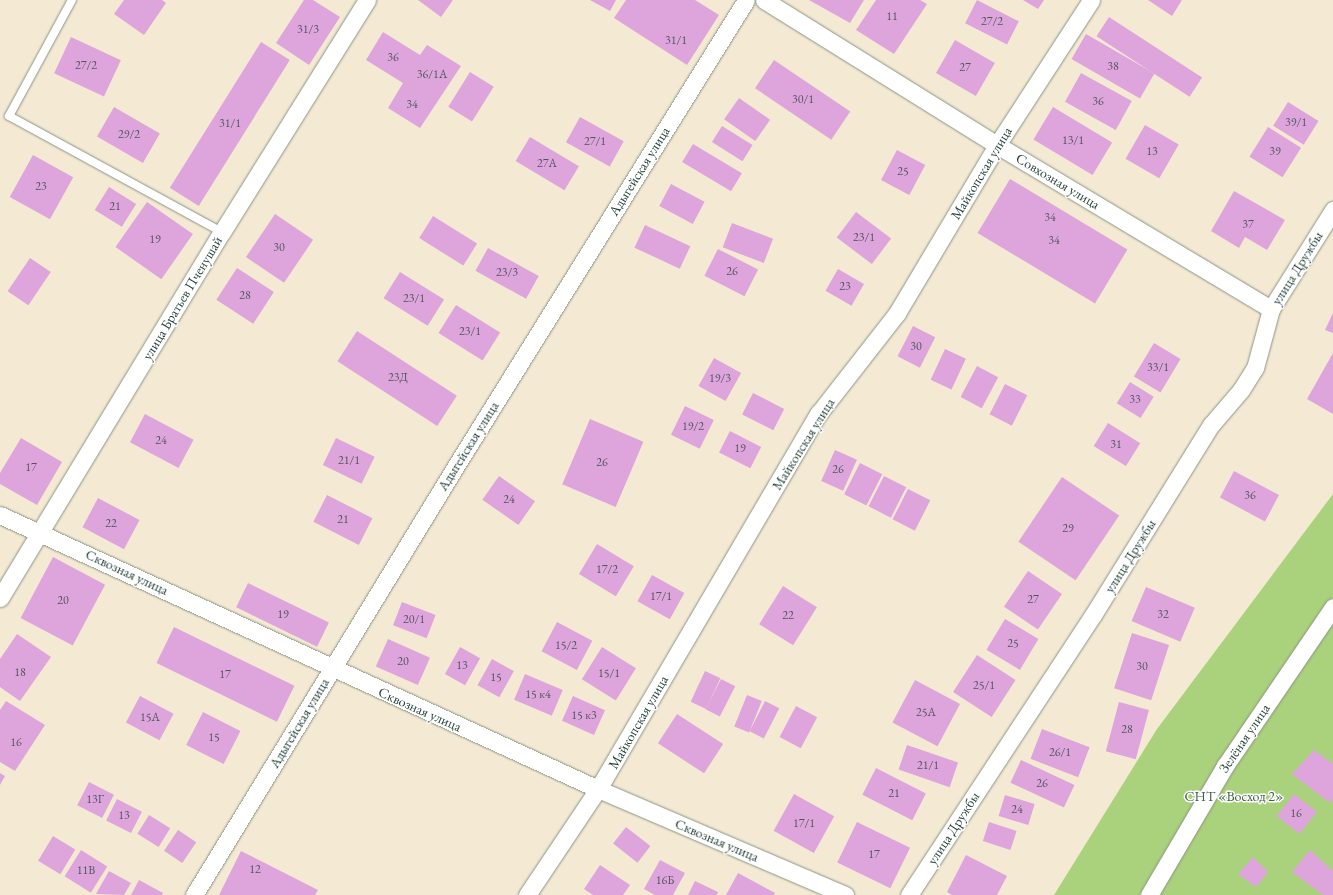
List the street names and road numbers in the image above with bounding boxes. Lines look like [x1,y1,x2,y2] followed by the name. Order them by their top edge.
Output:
[605,123,673,219] street label: Адыгейская улица
[947,124,1015,222] street label: Майкопская улица
[1013,149,1103,213] street label: Совхозная улица
[1268,228,1326,308] street label: улица Дружбы
[138,233,226,363] street label: улица Братьев Пченушай
[768,395,838,493] street label: Майкопская улица
[434,398,502,494] street label: Адыгейская улица
[1101,516,1159,596] street label: улица Дружбы
[83,546,171,598] street label: Сквозная улица
[604,672,672,772] street label: Майкопская улица
[266,675,332,771] street label: Адыгейская улица
[376,683,464,735] street label: Сквозная улица
[1215,700,1273,776] street label: Зелёная улица
[923,788,983,868] street label: улица Дружбы
[673,815,761,865] street label: Сквозная улица

